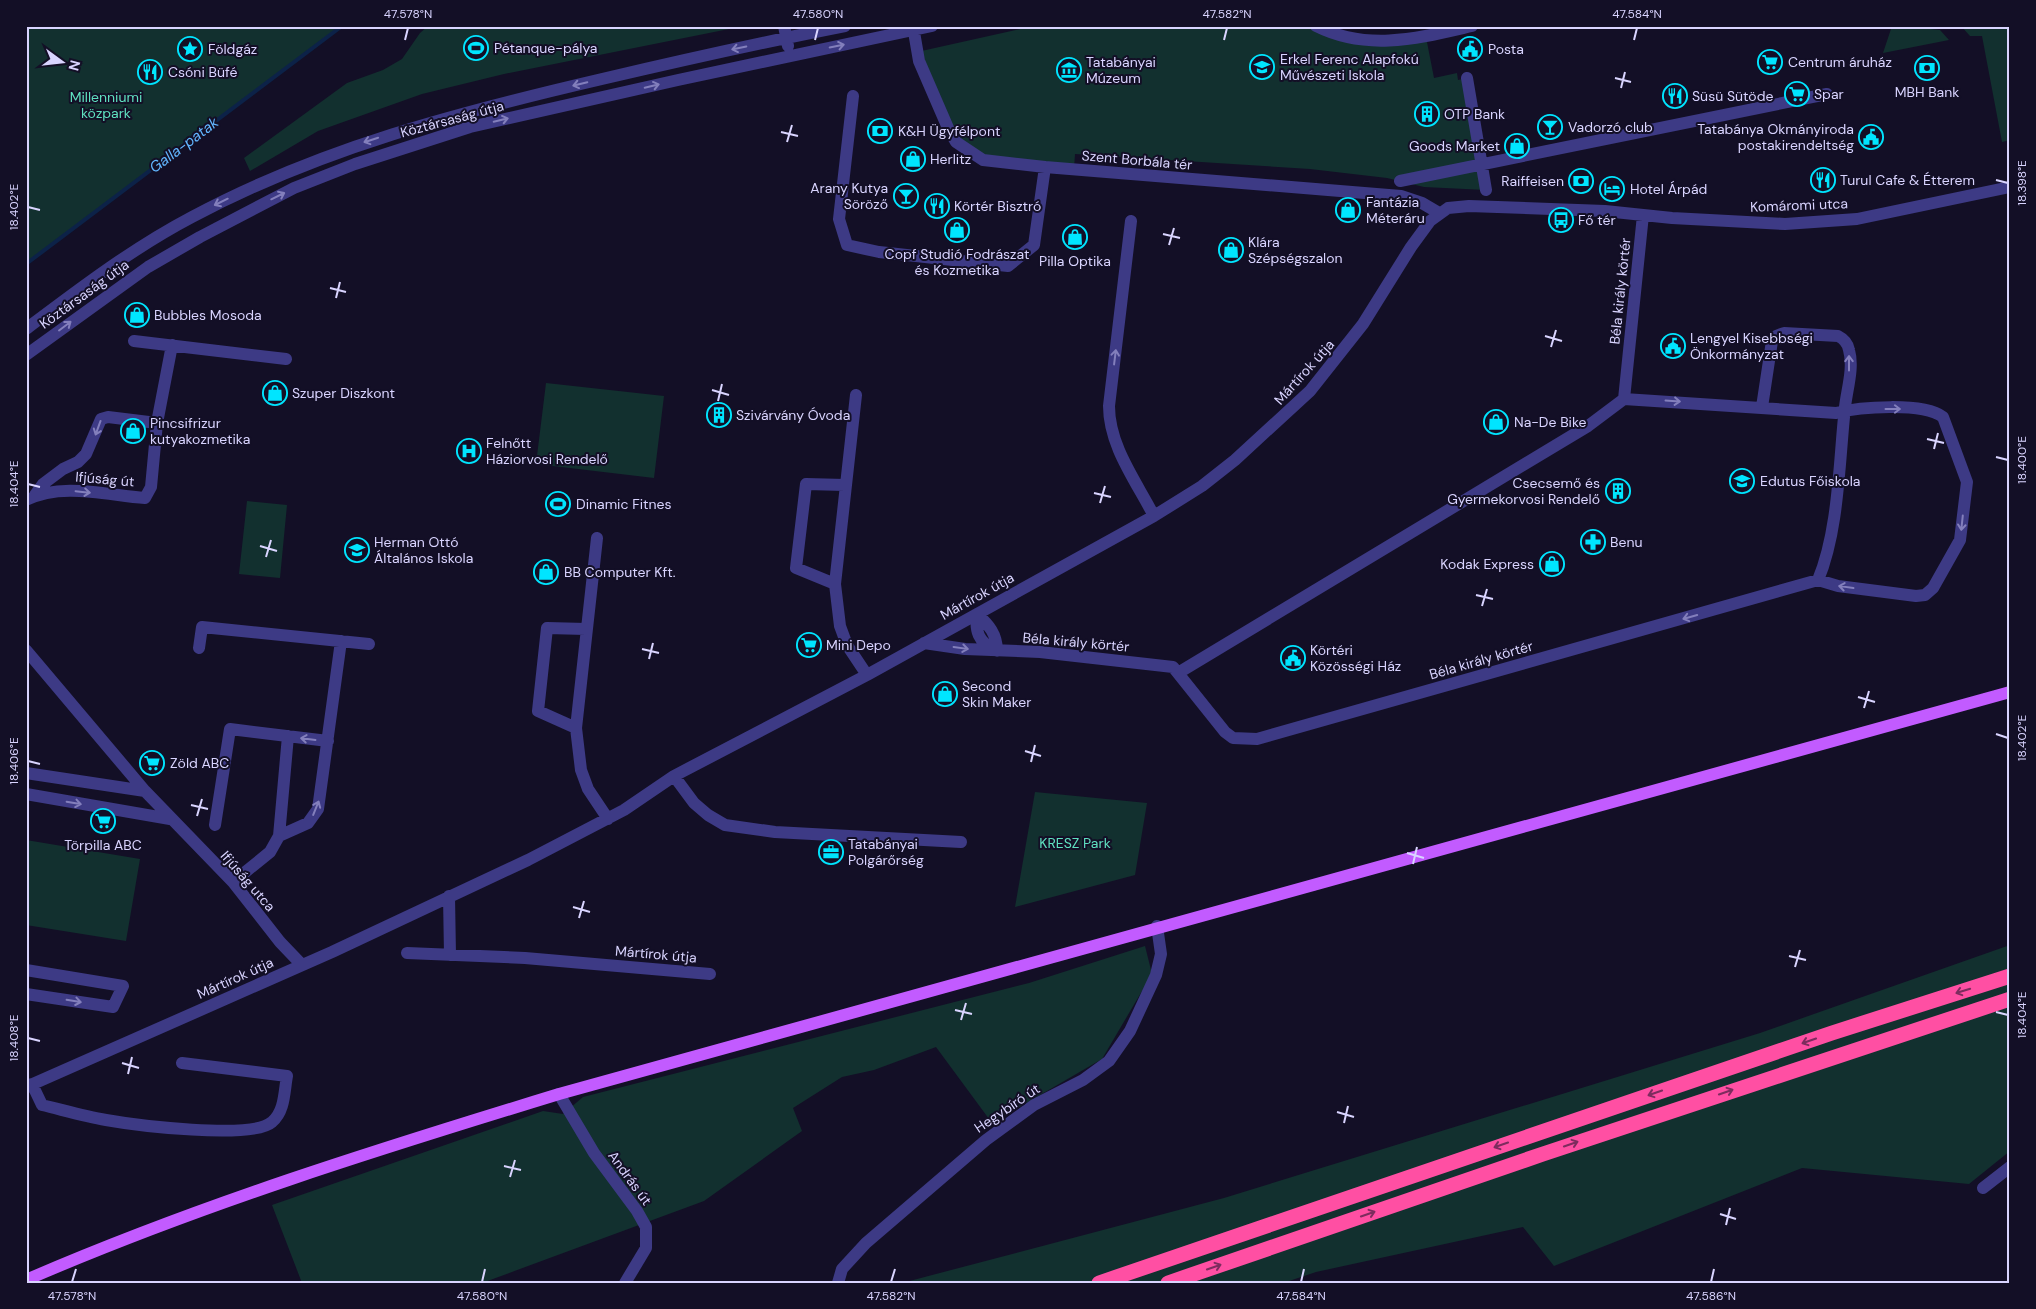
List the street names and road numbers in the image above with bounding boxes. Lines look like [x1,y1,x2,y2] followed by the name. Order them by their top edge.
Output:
[398,97,506,141] street label: Köztársaság útja
[1081,146,1193,174] street label: Szent Borbála tér
[1750,194,1848,216] street label: Komáromi utca
[1605,237,1635,345] street label: Béla király körtér
[36,256,132,332] street label: Köztársaság útja
[1270,336,1338,408] street label: Mártírok útja
[75,467,135,491] street label: Ifjúság út
[937,568,1017,624] street label: Mártírok útja
[1022,628,1130,656] street label: Béla király körtér
[1427,637,1535,683] street label: Béla király körtér
[217,847,279,915] street label: Ifjúság utca
[615,941,697,967] street label: Mártírok útja
[194,953,276,1003] street label: Mártírok útja
[971,1079,1043,1137] street label: Hegybíró út
[604,1147,656,1209] street label: András út

